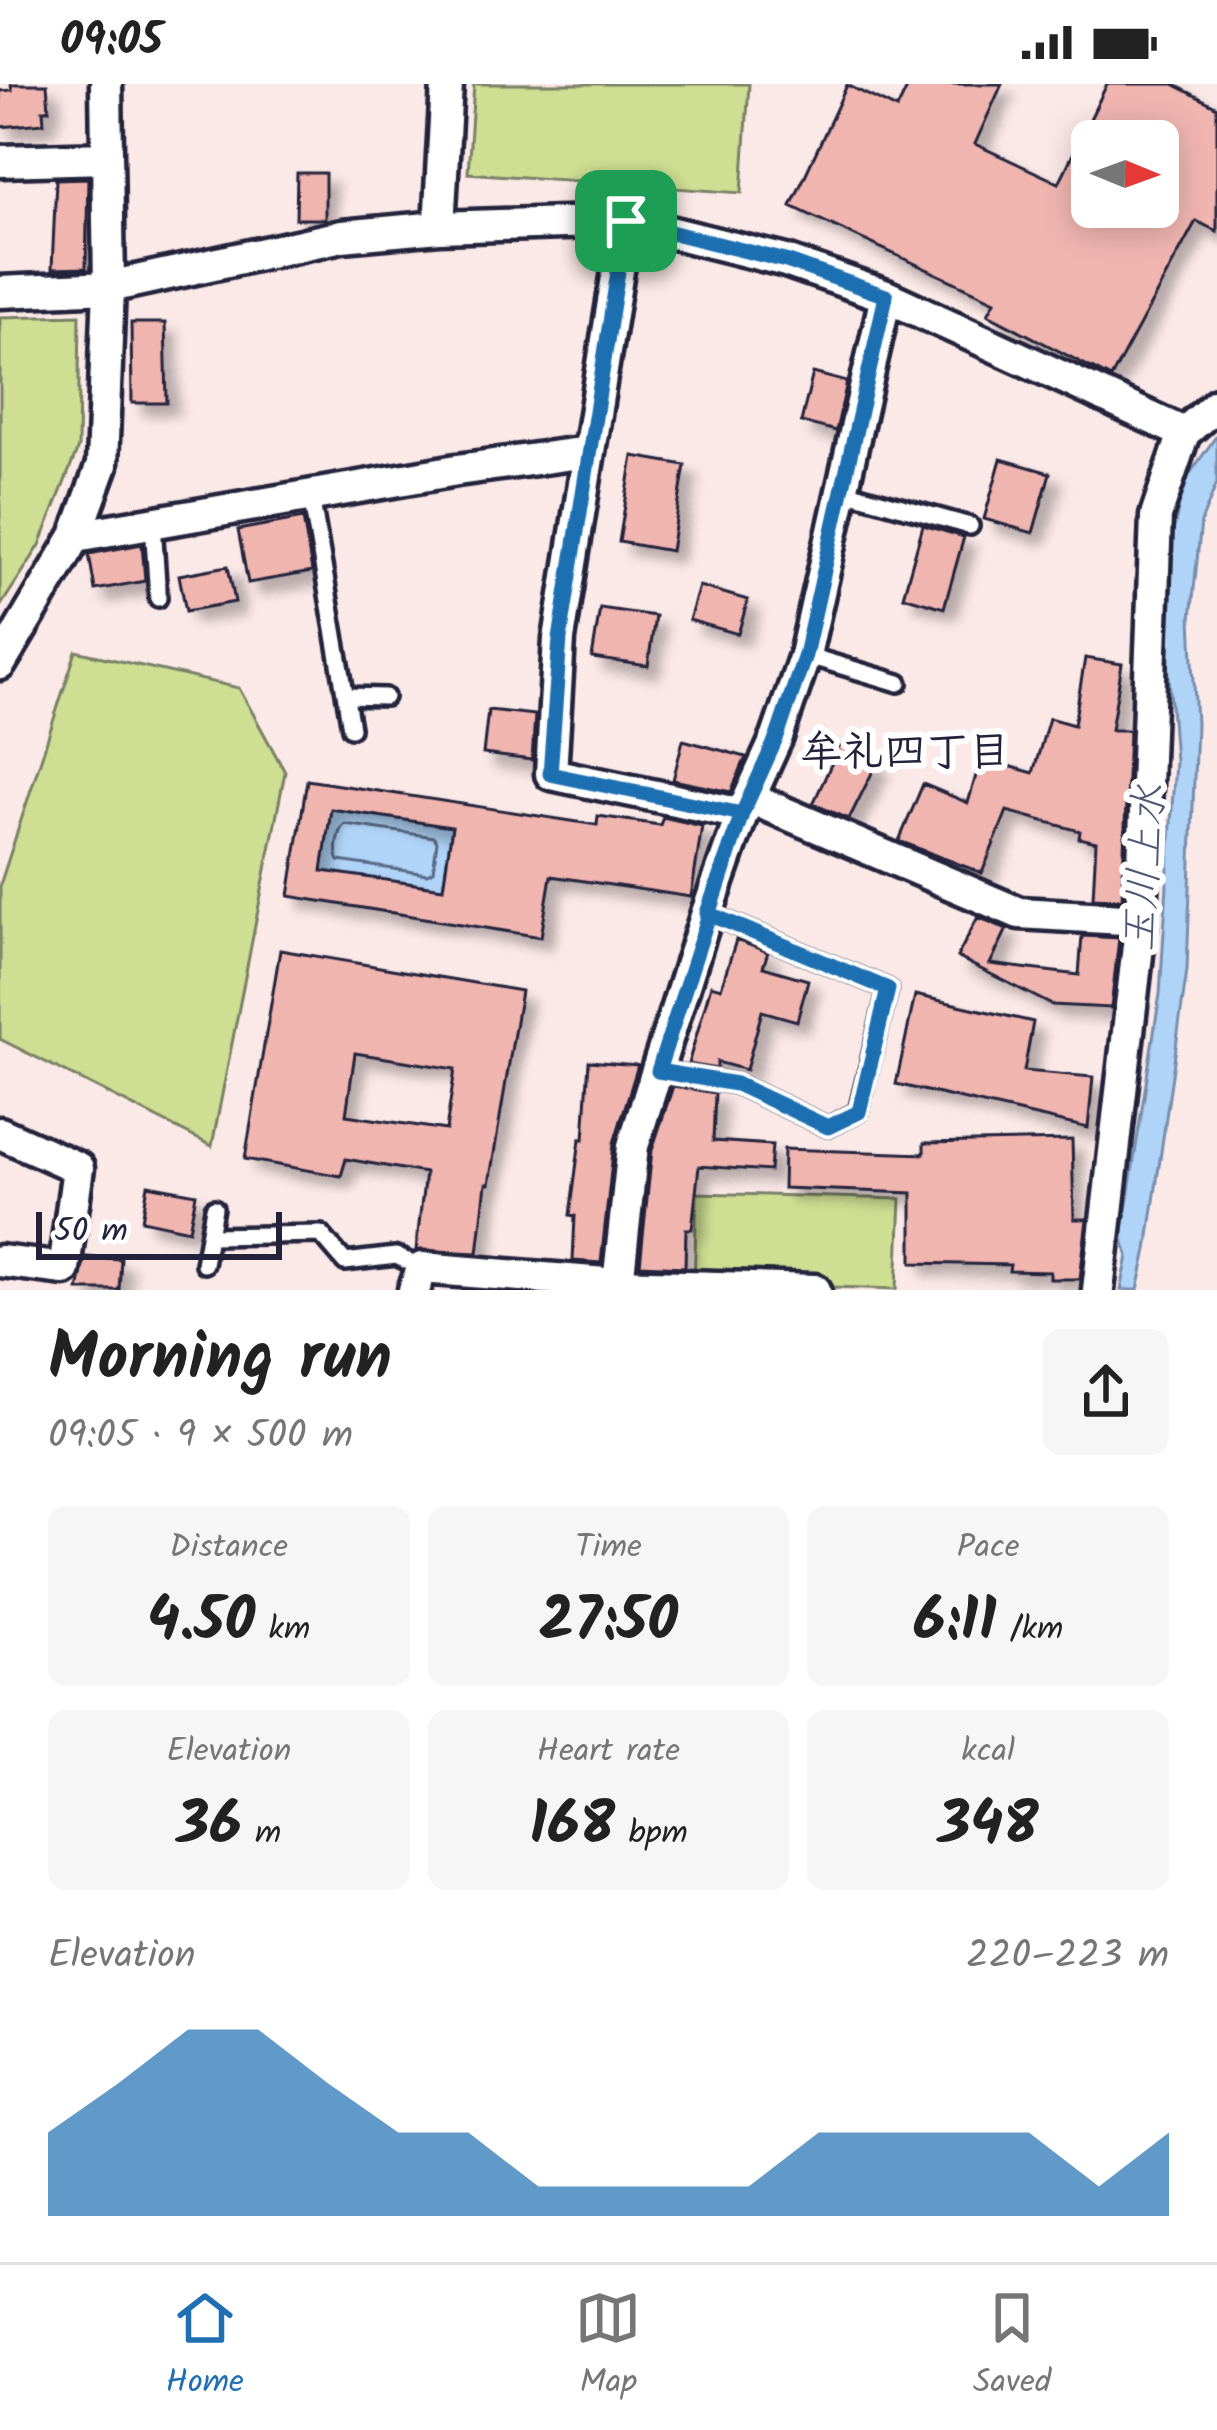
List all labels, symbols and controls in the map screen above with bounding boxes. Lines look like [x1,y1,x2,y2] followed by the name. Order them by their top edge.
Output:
[60,6,163,78] text: 09:05
[1071,120,1179,228] north arrow
[1071,120,1179,228] map controls
[575,170,677,272] pin
[593,188,659,254] icon: arrive
[800,720,1010,787] district label: 牟礼四丁目
[1107,782,1185,954] water label: 玉川上水
[36,1206,282,1259] scale bar
[54,1206,128,1259] text: 50 m
[48,1308,392,1413] text: Morning run
[1043,1329,1169,1455] button: share
[48,1406,353,1468] text: 09:05 · 9 × 500 m
[170,1522,288,1575] text: Distance
[575,1522,642,1575] text: Time
[957,1522,1020,1575] text: Pace
[147,1575,255,1671] text: 4.50
[539,1575,678,1671] text: 27:50
[913,1575,997,1671] text: 6:11
[255,1604,310,1657] text: km
[997,1604,1063,1657] text: /km
[166,1726,291,1779] text: Elevation
[537,1726,680,1779] text: Heart rate
[961,1726,1015,1779] text: kcal
[176,1779,242,1875] text: 36
[529,1779,615,1875] text: 168
[938,1779,1039,1875] text: 348
[242,1808,281,1861] text: m
[615,1808,688,1861] text: bpm
[48,1926,196,1988] text: Elevation
[966,1926,1169,1988] text: 220–223 m
[166,2285,244,2410] tab: Home
[575,2285,641,2410] tab: Map
[973,2285,1051,2410] tab: Saved

